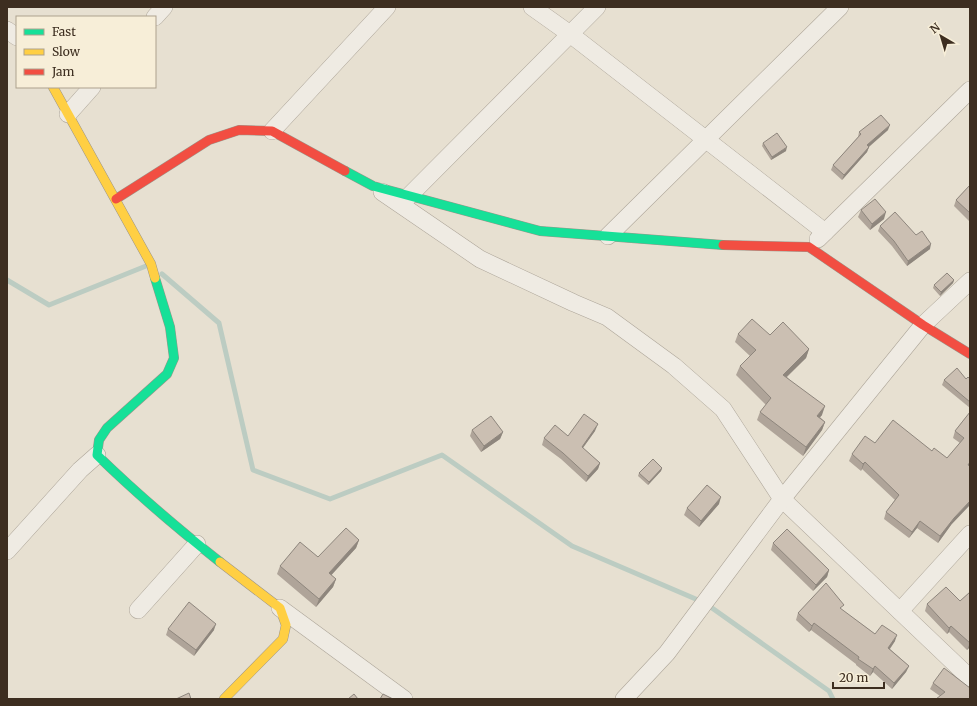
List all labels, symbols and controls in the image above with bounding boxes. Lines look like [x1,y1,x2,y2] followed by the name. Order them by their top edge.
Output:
[16,16,156,88] legend
[921,16,961,56] north arrow
[927,20,943,36] text: N
[52,24,76,39] text: Fast
[52,44,81,59] text: Slow
[51,64,75,79] text: Jam
[833,664,884,690] scale bar
[839,670,868,685] text: 20 m

